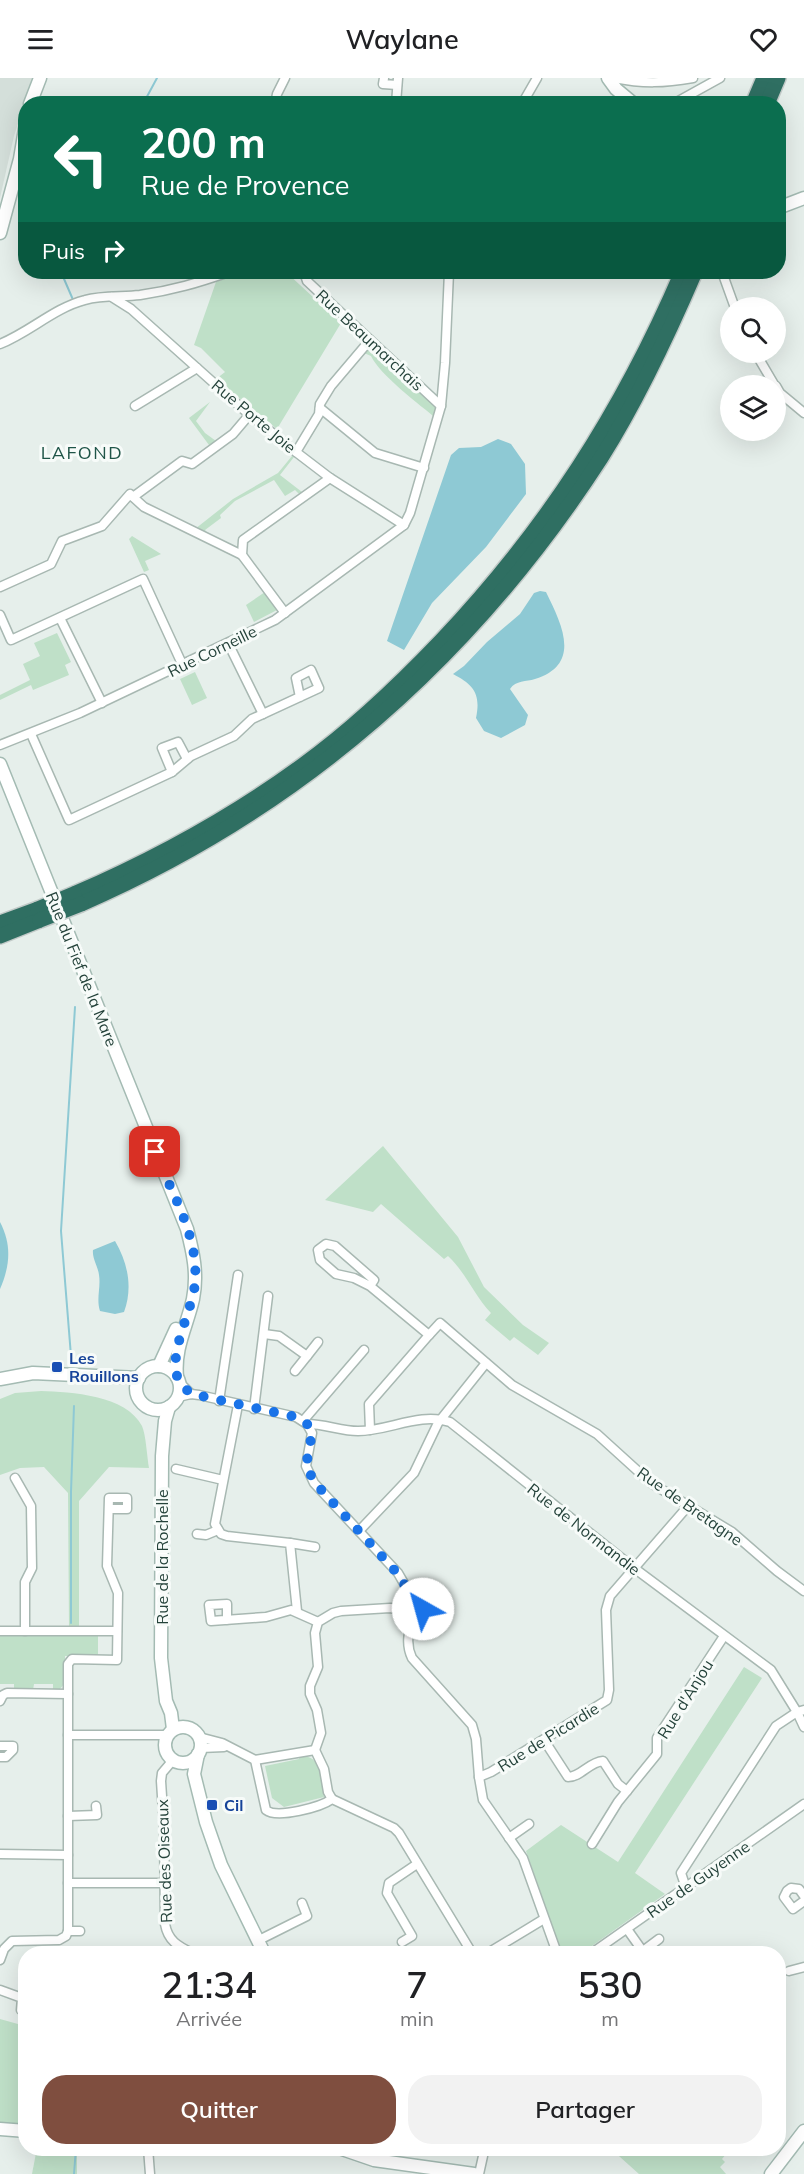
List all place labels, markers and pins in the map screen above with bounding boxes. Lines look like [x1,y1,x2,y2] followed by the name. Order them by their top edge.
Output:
[129,1126,180,1177] pin
[69,1348,139,1386] place label: Les Rouillons
[50,1360,64,1374] marker: Les Rouillons
[224,1795,243,1815] place label: Cil
[205,1798,219,1812] marker: Cil

